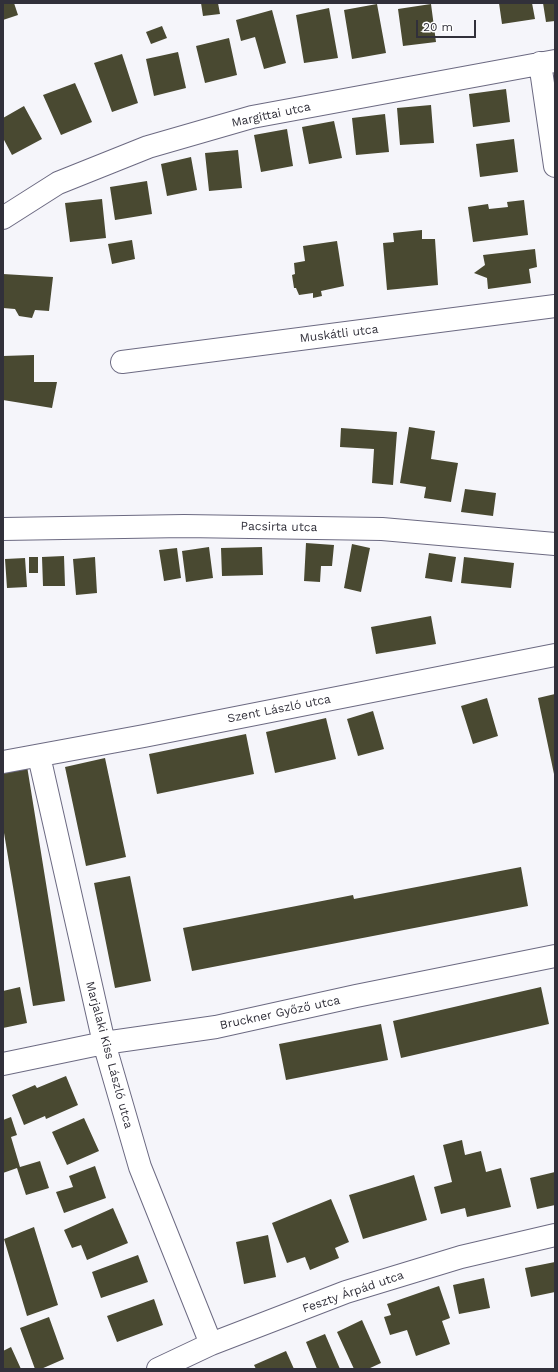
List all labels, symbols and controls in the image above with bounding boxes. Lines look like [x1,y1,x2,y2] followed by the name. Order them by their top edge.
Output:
[418,12,478,38] scale bar
[423,20,453,34] text: 20 m
[230,100,312,130] street label: Margittai utca
[299,322,379,346] street label: Muskátli utca
[241,519,317,535] street label: Pacsirta utca
[226,692,332,726] street label: Szent László utca
[82,980,136,1130] street label: Marjalaki Kiss László utca
[219,993,341,1033] street label: Bruckner Győző utca
[300,1268,406,1316] street label: Feszty Árpád utca

